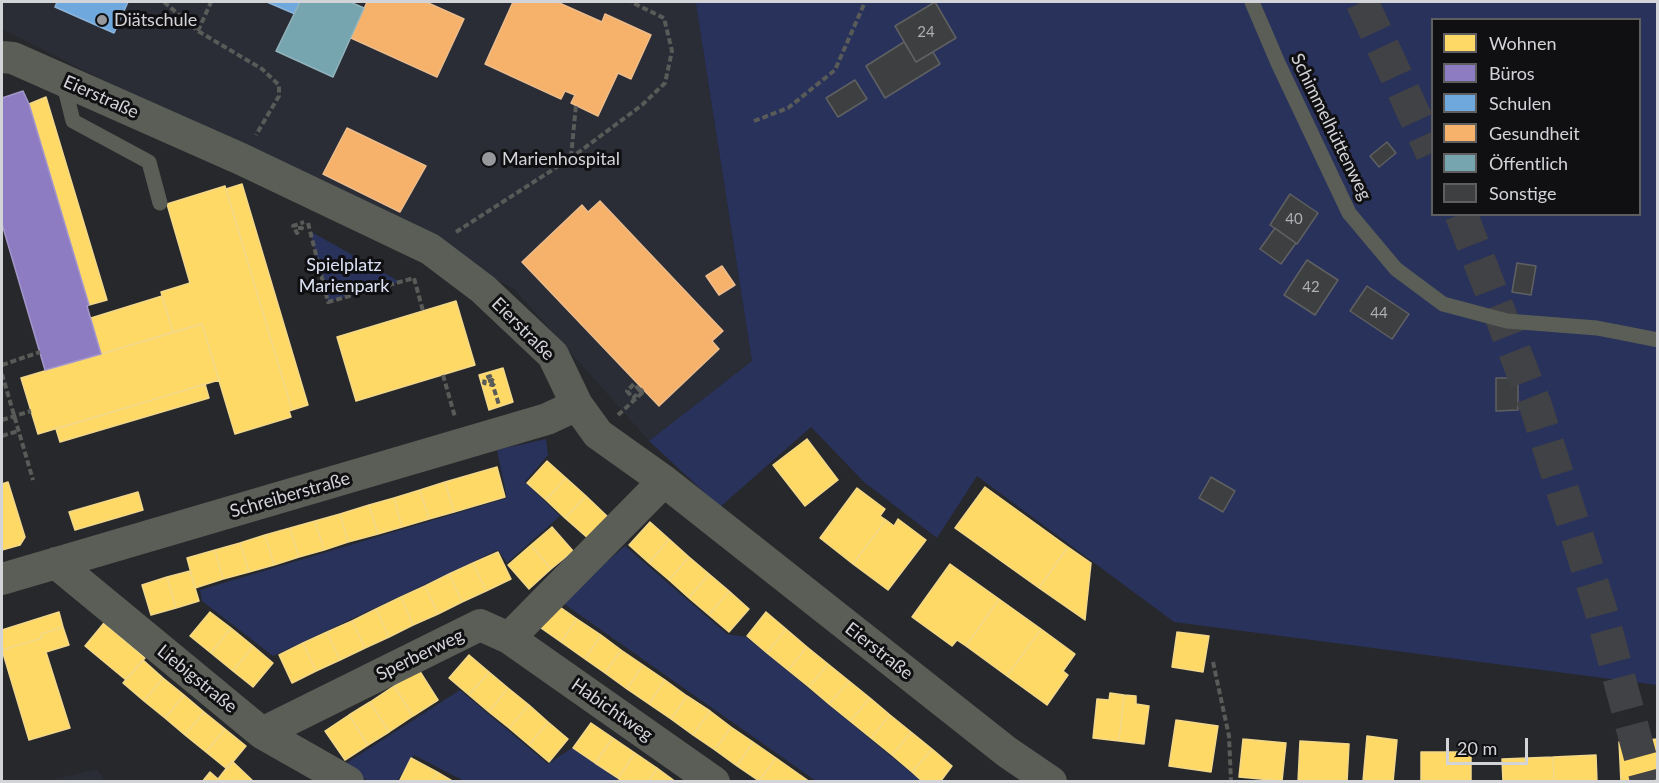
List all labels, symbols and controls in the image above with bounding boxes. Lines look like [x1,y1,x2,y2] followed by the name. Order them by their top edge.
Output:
[114,9,197,31] place label: Diätschule
[95,13,109,27] marker: Diätschule
[1431,18,1641,216] legend
[917,23,935,41] house number: 24
[1489,32,1556,54] text: Wohnen
[1286,50,1376,204] street label: Schimmelhüttenweg
[1489,62,1535,84] text: Büros
[60,71,142,123] street label: Eierstraße
[1489,92,1551,114] text: Schulen
[1489,122,1580,144] text: Gesundheit
[502,148,620,170] place label: Marienhospital
[480,150,498,168] marker: Marienhospital
[1489,152,1568,174] text: Öffentlich
[1489,182,1557,204] text: Sonstige
[1285,210,1303,228] house number: 40
[299,254,389,296] park label: Spielplatz Marienpark
[1302,278,1320,296] house number: 42
[487,293,559,365] street label: Eierstraße
[1370,304,1388,322] house number: 44
[227,468,353,522] street label: Schreiberstraße
[841,618,917,684] street label: Eierstraße
[373,625,467,685] street label: Sperberweg
[153,640,241,718] street label: Liebigstraße
[567,674,657,746] street label: Habichtweg
[1449,726,1532,764] scale bar
[1457,737,1497,759] text: 20 m

